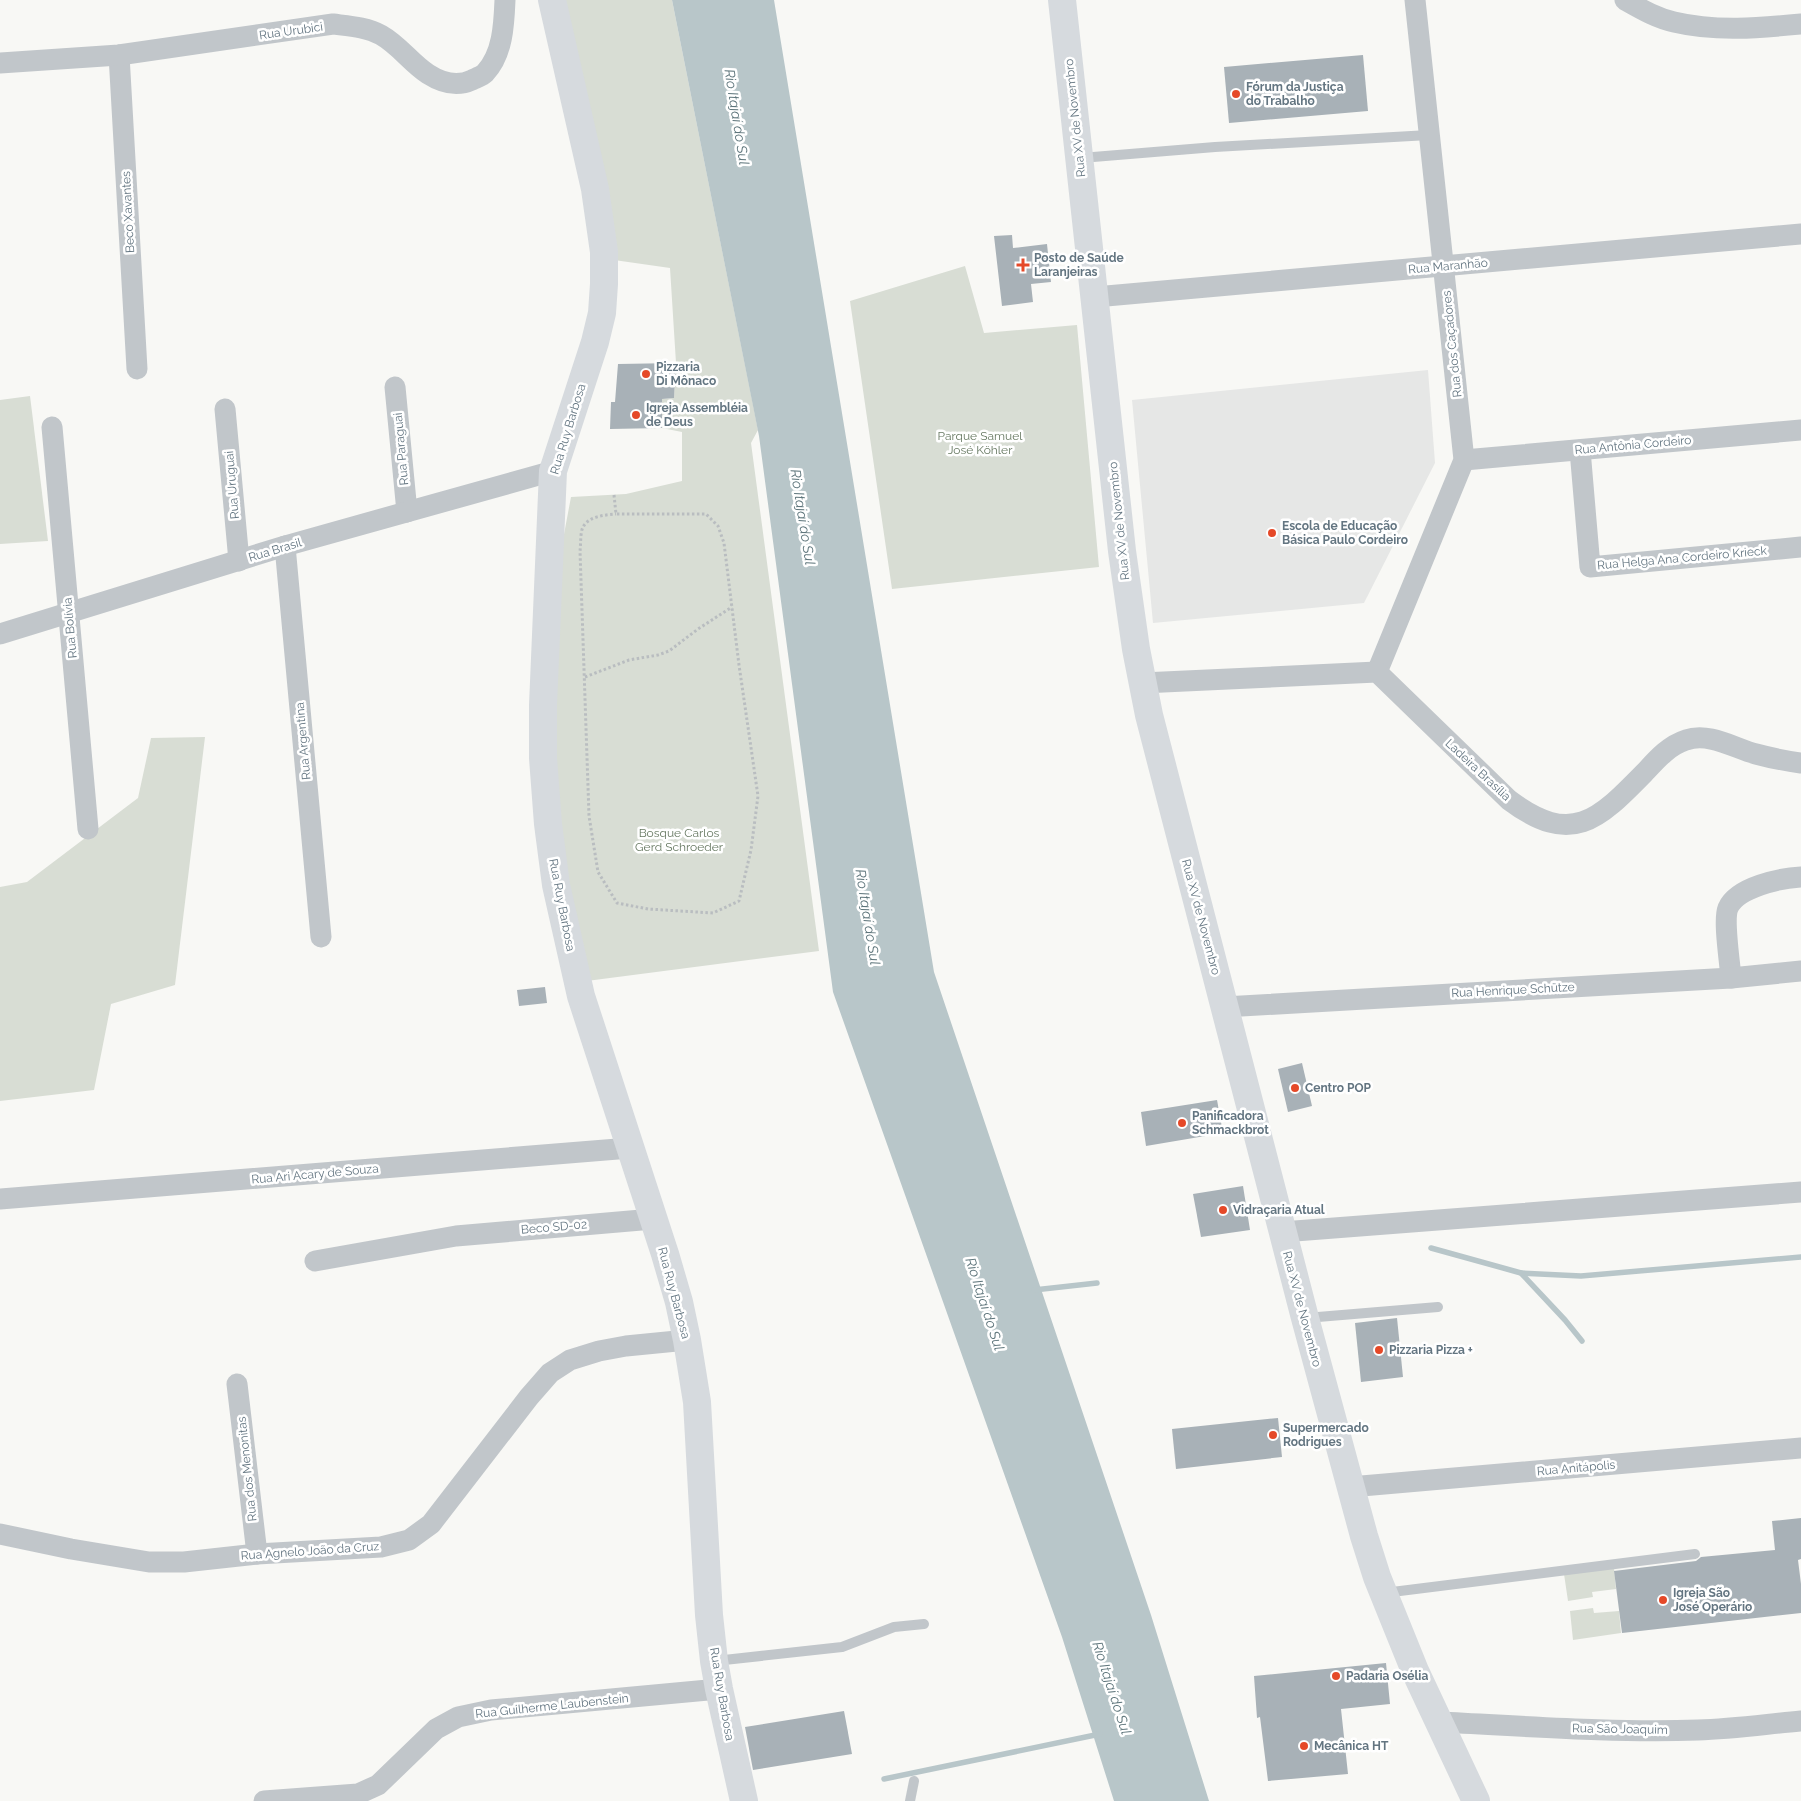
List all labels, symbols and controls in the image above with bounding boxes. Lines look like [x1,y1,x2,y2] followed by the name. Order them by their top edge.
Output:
[258,20,324,42] street label: Rua Urubici
[1062,58,1088,178] street label: Rua XV de Novembro
[722,68,753,166] water label: Rio Itajaí do Sul
[1246,80,1344,108] place label: Fórum da Justiça do Trabalho
[1230,88,1242,100] marker: Fórum da Justiça do Trabalho
[119,170,137,253] street label: Beco Xavantes
[1034,251,1124,279] place label: Posto de Saúde Laranjeiras
[1408,256,1488,276] street label: Rua Maranhão
[1016,258,1030,272] marker: Posto de Saúde Laranjeiras
[1439,290,1465,398] street label: Rua dos Caçadores
[656,360,716,388] place label: Pizzaria Di Mônaco
[640,368,652,380] marker: Pizzaria Di Mônaco
[548,382,588,476] street label: Rua Ruy Barbosa
[646,401,748,429] place label: Igreja Assembléia de Deus
[630,409,642,421] marker: Igreja Assembléia de Deus
[391,412,411,486] street label: Rua Paraguai
[938,429,1023,457] park label: Parque Samuel José Köhler
[1574,433,1692,457] street label: Rua Antônia Cordeiro
[222,450,242,520] street label: Rua Uruguai
[1106,461,1132,581] street label: Rua XV de Novembro
[788,468,819,566] water label: Rio Itajaí do Sul
[1282,519,1408,547] place label: Escola de Educação Básica Paulo Cordeiro
[1266,527,1278,539] marker: Escola de Educação Básica Paulo Cordeiro
[247,535,304,565] street label: Rua Brasil
[1597,544,1768,572] street label: Rua Helga Ana Cordeiro Krieck
[60,597,80,659] street label: Rua Bolívia
[293,702,313,780] street label: Rua Argentina
[1443,736,1513,804] street label: Ladeira Brasília
[635,826,724,854] park label: Bosque Carlos Gerd Schroeder
[546,857,578,953] street label: Rua Ruy Barbosa
[1179,858,1223,976] street label: Rua XV de Novembro
[853,868,884,966] water label: Rio Itajaí do Sul
[1451,980,1575,1000] street label: Rua Henrique Schütze
[1305,1081,1371,1095] place label: Centro POP
[1289,1082,1301,1094] marker: Centro POP
[1192,1109,1269,1137] place label: Panificadora Schmackbrot
[1176,1117,1188,1129] marker: Panificadora Schmackbrot
[251,1161,379,1187] street label: Rua Ari Acary de Souza
[1233,1203,1325,1217] place label: Vidraçaria Atual
[1217,1204,1229,1216] marker: Vidraçaria Atual
[520,1217,588,1237] street label: Beco SD-02
[655,1246,693,1340] street label: Rua Ruy Barbosa
[1280,1250,1324,1368] street label: Rua XV de Novembro
[962,1255,1008,1353] water label: Rio Itajaí do Sul
[1389,1343,1473,1357] place label: Pizzaria Pizza +
[1373,1344,1385,1356] marker: Pizzaria Pizza +
[235,1416,259,1522] street label: Rua dos Menonitas
[1283,1421,1369,1449] place label: Supermercado Rodrigues
[1267,1429,1279,1441] marker: Supermercado Rodrigues
[1536,1458,1616,1478] street label: Rua Anitápolis
[240,1539,380,1563] street label: Rua Agnelo João da Cruz
[1673,1586,1752,1614] place label: Igreja São José Operário
[1657,1594,1669,1606] marker: Igreja São José Operário
[1089,1639,1135,1737] water label: Rio Itajaí do Sul
[707,1646,737,1742] street label: Rua Ruy Barbosa
[1346,1669,1428,1683] place label: Padaria Osélia
[1330,1670,1342,1682] marker: Padaria Osélia
[475,1691,629,1721] street label: Rua Guilherme Laubenstein
[1572,1721,1668,1737] street label: Rua São Joaquim
[1314,1739,1389,1753] place label: Mecânica HT
[1298,1740,1310,1752] marker: Mecânica HT

